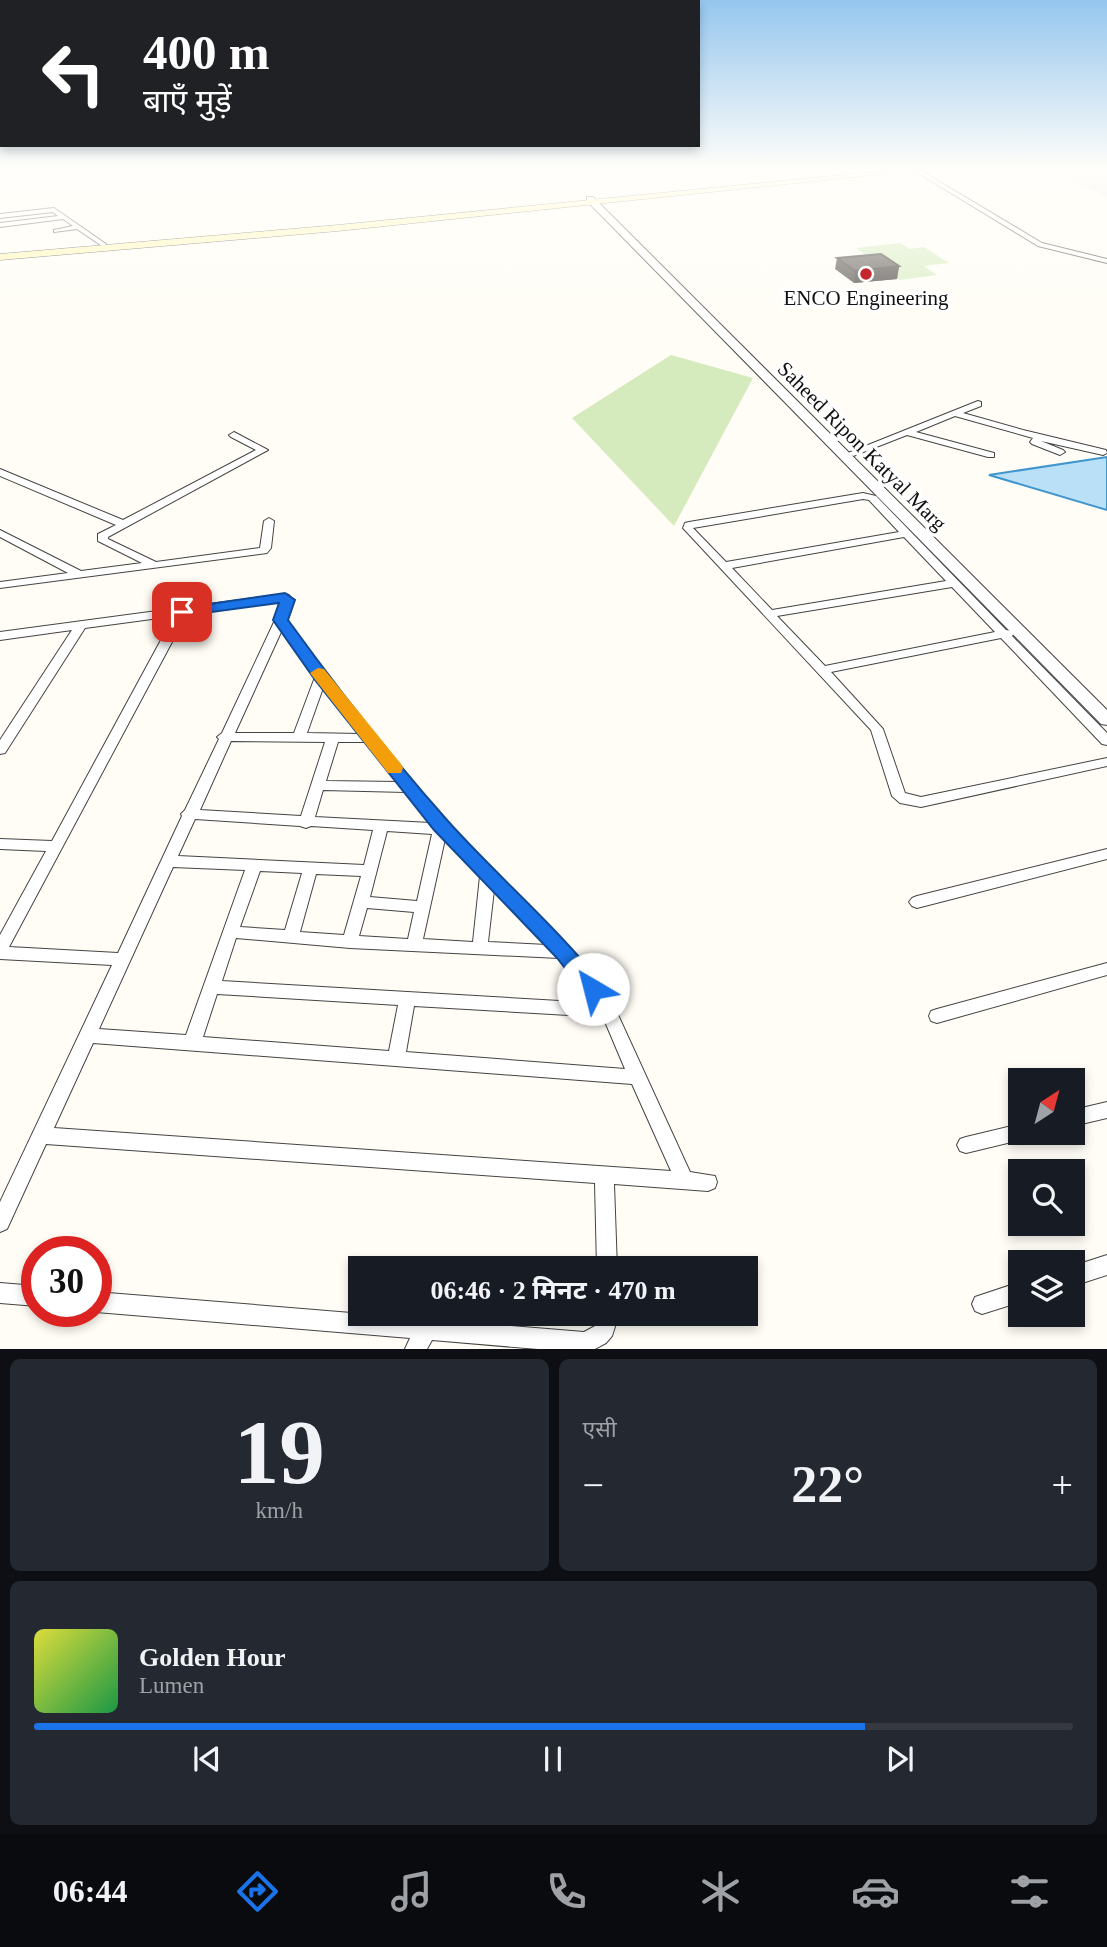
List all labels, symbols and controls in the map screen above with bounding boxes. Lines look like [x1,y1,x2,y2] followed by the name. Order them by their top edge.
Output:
[143,25,270,80] text: 400 m
[28,28,119,119] icon: left
[143,83,232,119] text: बाएँ मुड़ें
[858,266,874,282] marker: ENCO Engineering
[783,286,949,310] place label: ENCO Engineering
[773,357,952,536] street label: Saheed Ripon Katyal Marg
[152,582,212,642] pin
[163,593,201,631] icon: arrive
[556,952,630,1026] position arrow
[1008,1068,1085,1144] north arrow
[1008,1068,1085,1327] map controls
[1008,1159,1085,1236] button: search
[21,1236,112,1327] speed limit sign: 30
[1008,1250,1085,1327] button: layers
[430,1276,676,1305] text: 06:46 · 2 मिनट · 470 m
[234,1402,325,1503] text: 19
[583,1417,617,1442] text: एसी
[791,1456,864,1513] text: 22°
[583,1464,604,1506] text: −
[1052,1464,1073,1506] text: +
[256,1498,303,1523] text: km/h
[139,1643,286,1672] text: Golden Hour
[139,1673,204,1698] text: Lumen
[188,1740,226,1778] icon: previous
[534,1740,572,1778] icon: pause
[881,1740,919,1778] icon: next
[233,1867,282,1916] icon: directions
[387,1867,436,1916] icon: music
[542,1867,591,1916] icon: phone
[696,1867,745,1916] icon: climate
[851,1867,900,1916] icon: car
[1005,1867,1054,1916] icon: filters
[53,1873,127,1909] text: 06:44

